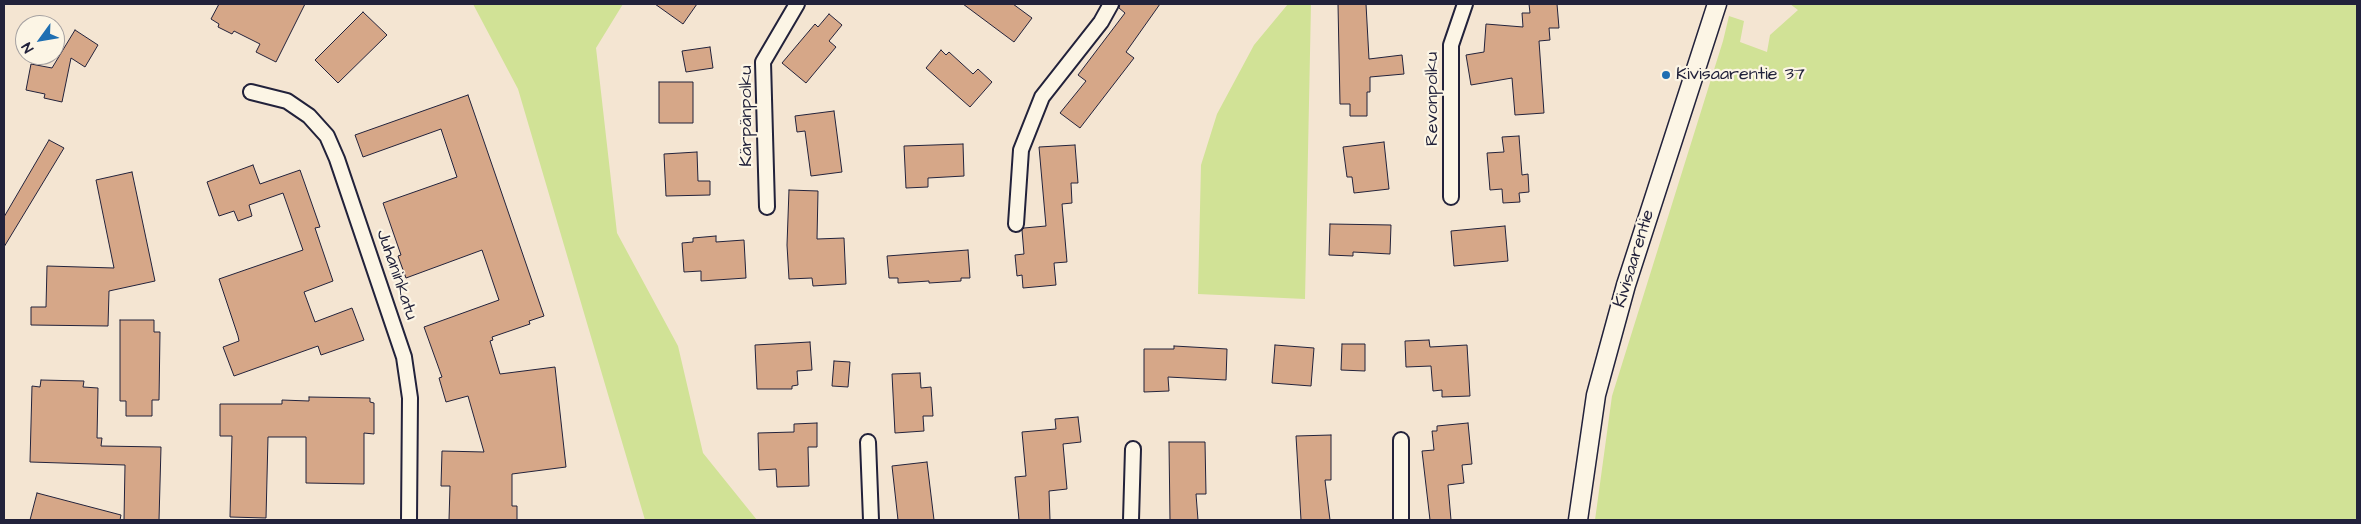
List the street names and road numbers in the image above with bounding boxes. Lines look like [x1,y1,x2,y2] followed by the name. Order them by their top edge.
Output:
[1422,52,1444,146] street label: Revonpolku
[736,65,758,167] street label: Kärpänpolku
[1610,207,1660,311] street label: Kivisaarentie
[370,227,422,323] street label: Juhaninkatu

